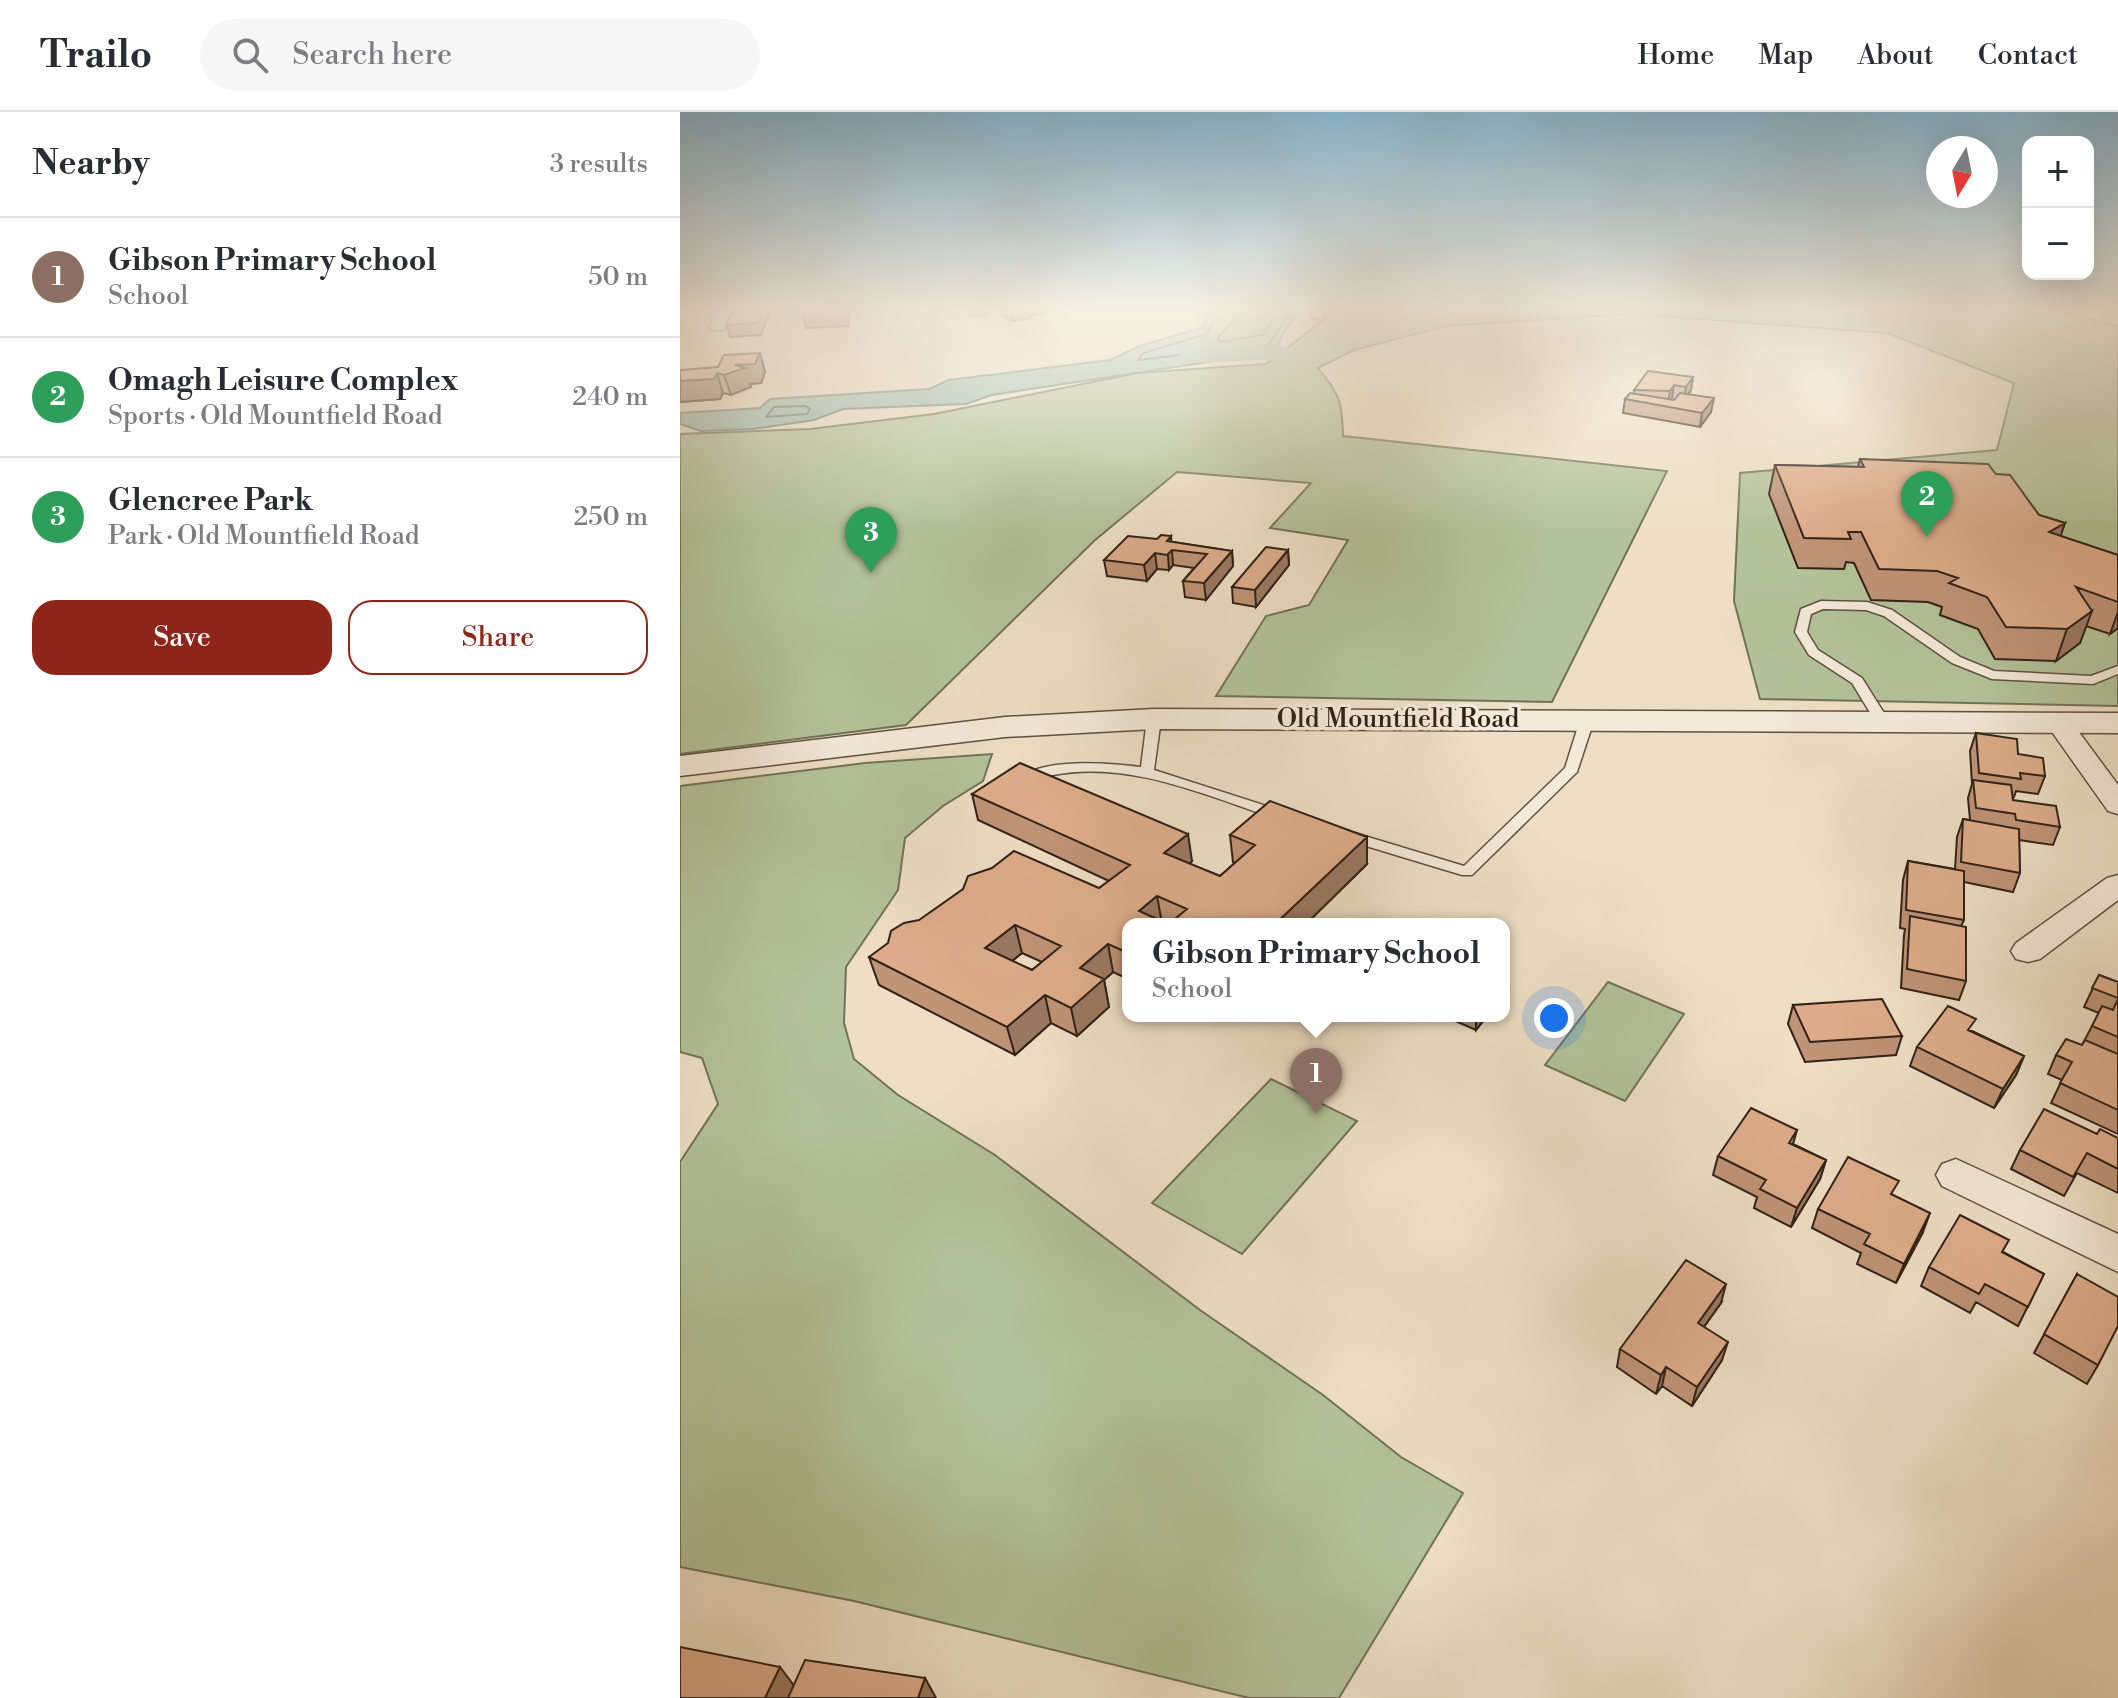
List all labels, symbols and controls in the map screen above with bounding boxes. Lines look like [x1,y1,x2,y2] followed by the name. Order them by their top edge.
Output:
[200,19,760,91] search box
[40,32,152,79] text: Trailo
[228,33,272,77] icon: search
[292,36,452,74] text: Search here
[1638,38,1714,73] text: Home
[1758,38,1813,73] text: Map
[1857,38,1934,73] text: About
[1978,38,2078,73] text: Contact
[1926,136,1998,208] north arrow
[2022,136,2094,280] map controls
[2022,136,2094,208] button: +
[32,143,150,185] text: Nearby
[550,148,648,180] text: 3 results
[2022,208,2094,280] button: −
[108,242,436,280] text: Gibson Primary School
[52,261,64,293] text: 1
[588,261,648,293] text: 50 m
[108,280,188,312] text: School
[108,362,458,400] text: Omagh Leisure Complex
[50,381,66,413] text: 2
[572,381,648,413] text: 240 m
[108,400,443,432] text: Sports · Old Mountfield Road
[1901,471,1953,537] pin: 2
[108,482,313,520] text: Glencree Park
[50,501,66,533] text: 3
[573,501,648,533] text: 250 m
[845,507,897,573] pin: 3
[108,520,420,552] text: Park · Old Mountfield Road
[32,600,332,675] button: Save
[348,600,648,675] button: Share
[1277,703,1519,735] street label: Old Mountfield Road
[1122,918,1510,1022] popup
[1152,935,1480,973] text: Gibson Primary School
[1152,973,1232,1005] text: School
[1534,998,1574,1038] your location
[1290,1048,1342,1114] pin: 1

